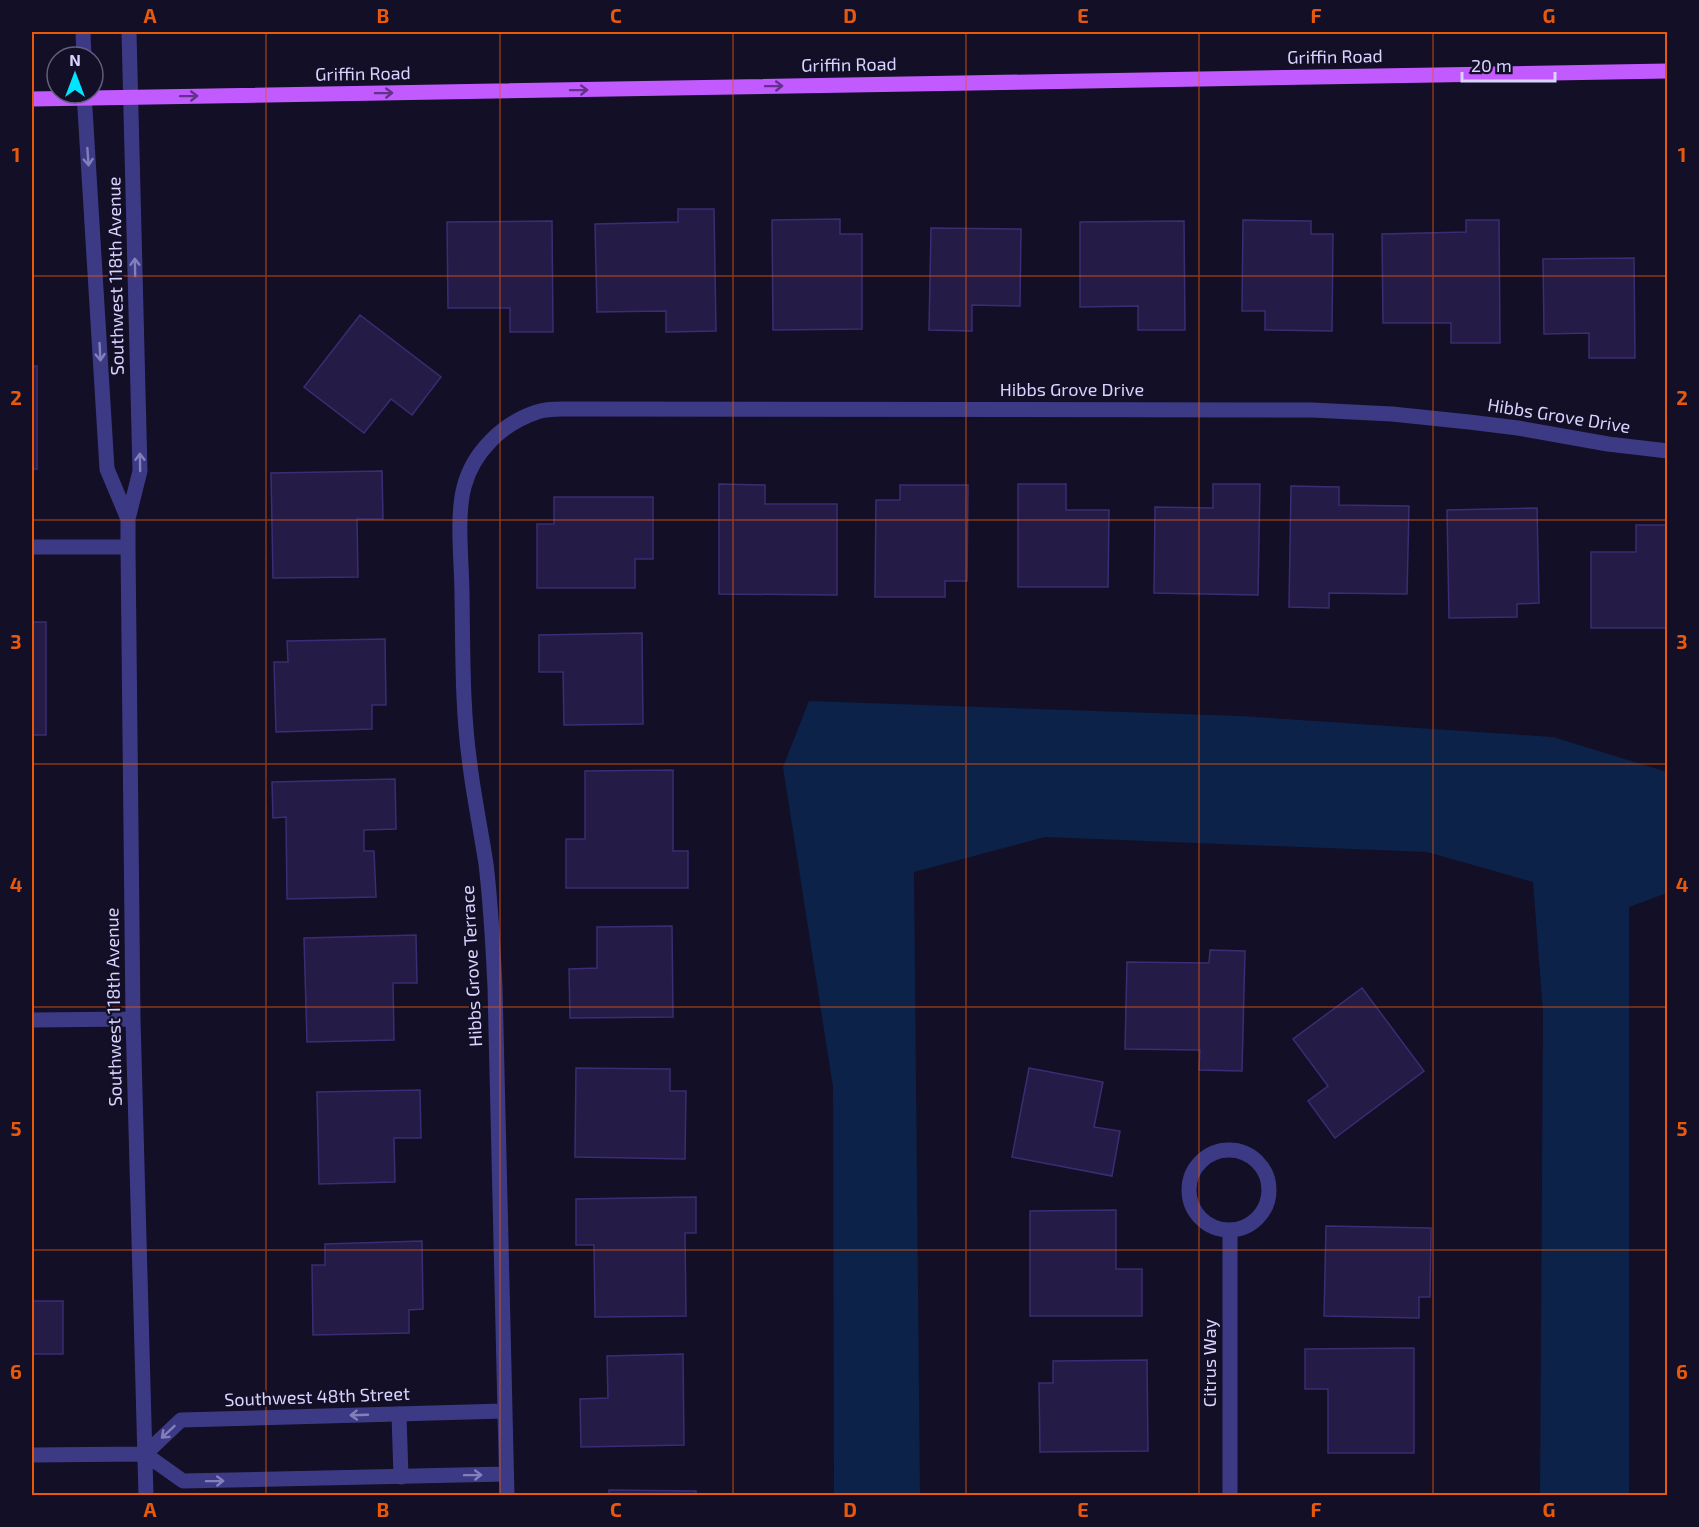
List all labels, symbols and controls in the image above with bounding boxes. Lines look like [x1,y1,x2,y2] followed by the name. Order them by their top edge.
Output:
[143,3,157,27] text: A
[377,3,389,27] text: B
[610,3,622,27] text: C
[843,3,857,27] text: D
[1077,3,1089,27] text: E
[1310,3,1322,27] text: F
[1543,3,1555,27] text: G
[1287,44,1383,68] street label: Griffin Road
[45,45,105,105] north arrow
[1462,45,1555,83] scale bar
[69,50,81,69] text: N
[801,52,897,76] street label: Griffin Road
[1471,54,1512,76] text: 20 m
[315,61,411,85] street label: Griffin Road
[764,80,784,92] one-way arrow
[569,84,589,95] one-way arrow
[374,87,394,99] one-way arrow
[179,91,199,102] one-way arrow
[12,142,20,166] text: 1
[1678,142,1686,166] text: 1
[83,146,94,166] one-way arrow
[102,176,128,376] street label: Southwest 118th Avenue
[130,257,141,277] one-way arrow
[94,341,105,361] one-way arrow
[1000,378,1144,400] street label: Hibbs Grove Drive
[10,385,22,409] text: 2
[1676,385,1688,409] text: 2
[1486,393,1632,437] street label: Hibbs Grove Drive
[134,452,146,472] one-way arrow
[10,629,22,653] text: 3
[1676,629,1688,653] text: 3
[10,872,23,896] text: 4
[1676,872,1689,896] text: 4
[456,885,486,1048] street label: Hibbs Grove Terrace
[100,907,126,1107] street label: Southwest 118th Avenue
[10,1116,22,1140] text: 5
[1676,1116,1688,1140] text: 5
[1198,1318,1220,1407] street label: Citrus Way
[10,1359,22,1383] text: 6
[1676,1359,1688,1383] text: 6
[224,1382,410,1410] street label: Southwest 48th Street
[349,1409,369,1421] one-way arrow
[161,1425,176,1439] one-way arrow
[462,1469,482,1481] one-way arrow
[205,1475,225,1486] one-way arrow
[143,1497,157,1521] text: A
[377,1497,389,1521] text: B
[610,1497,622,1521] text: C
[843,1497,857,1521] text: D
[1077,1497,1089,1521] text: E
[1310,1497,1322,1521] text: F
[1543,1497,1555,1521] text: G

